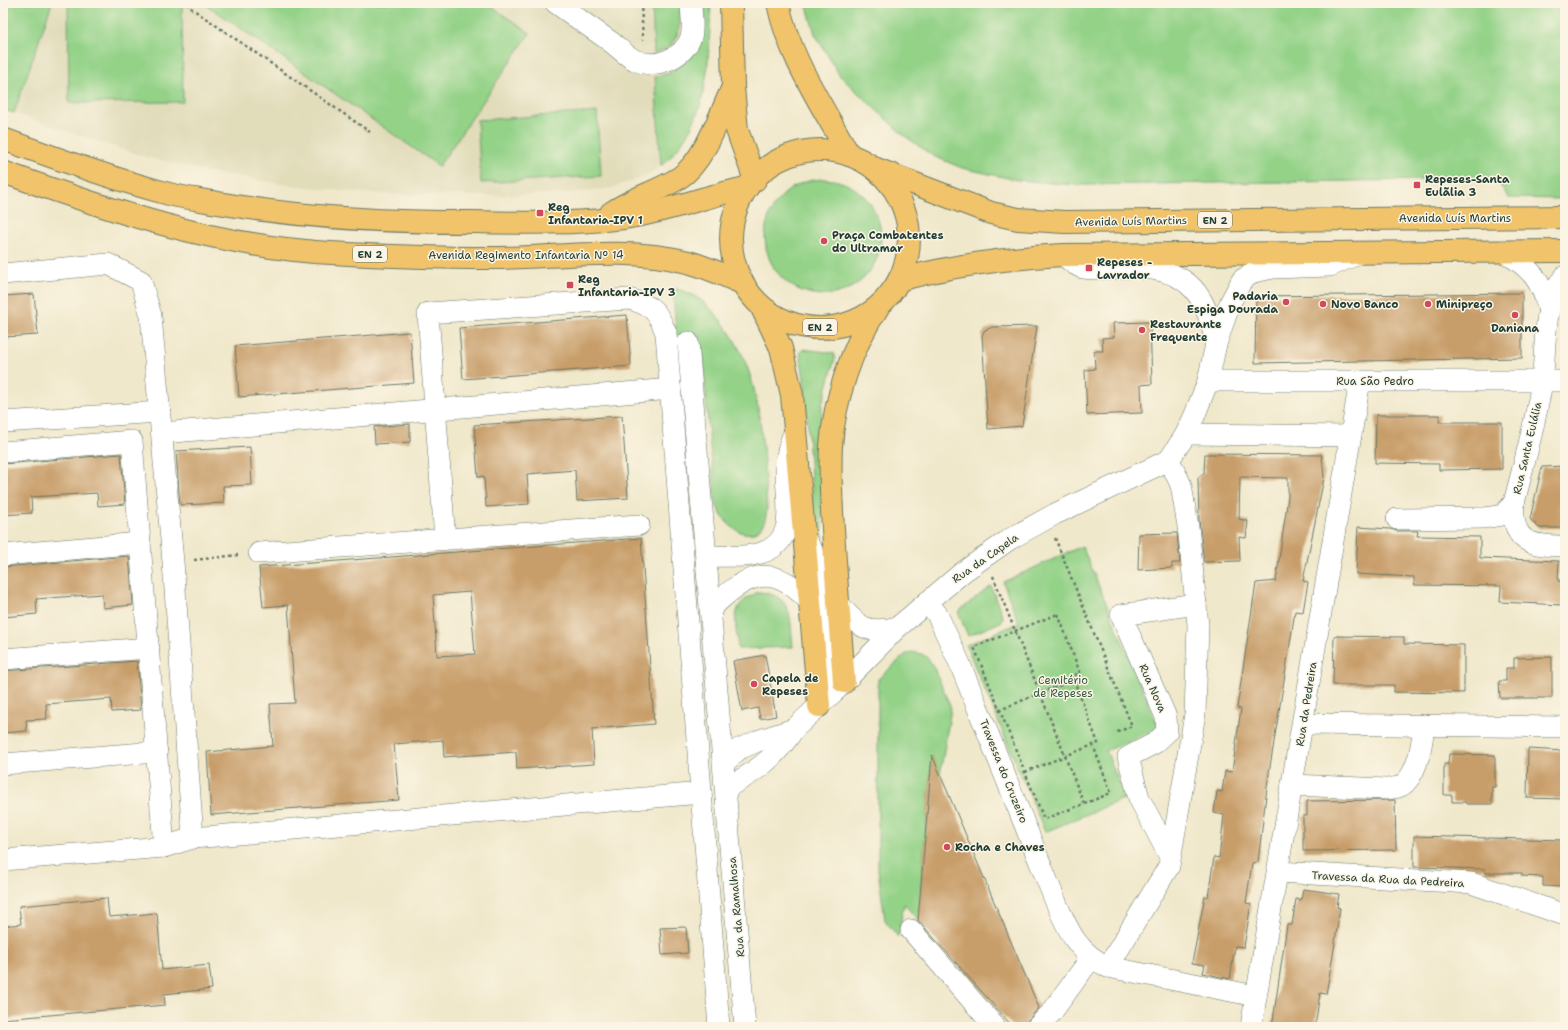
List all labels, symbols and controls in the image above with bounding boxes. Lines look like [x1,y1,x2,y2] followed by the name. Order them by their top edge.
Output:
[1425,172,1510,200] place label: Repeses-Santa Eulãlia 3
[1412,180,1422,190] marker: Repeses-Santa Eulãlia 3
[548,200,643,228] place label: Reg Infantaria-IPV 1
[535,208,545,218] marker: Reg Infantaria-IPV 1
[1399,211,1511,226] street label: Avenida Luís Martins
[1198,212,1232,228] road number: EN 2
[1075,213,1187,230] street label: Avenida Luís Martins
[832,228,944,256] place label: Praça Combatentes do Ultramar
[819,236,829,246] marker: Praça Combatentes do Ultramar
[353,246,387,262] road number: EN 2
[428,248,624,263] street label: Avenida Regimento Infantaria Nº 14
[1097,255,1153,283] place label: Repeses - Lavrador
[1084,263,1094,273] marker: Repeses - Lavrador
[578,272,676,300] place label: Reg Infantaria-IPV 3
[565,280,575,290] marker: Reg Infantaria-IPV 3
[1187,289,1278,317] place label: Padaria Espiga Dourada
[1281,297,1291,307] marker: Padaria Espiga Dourada
[1331,297,1399,312] place label: Novo Banco
[1436,297,1493,312] place label: Minipreço
[1318,299,1328,309] marker: Novo Banco
[1423,299,1433,309] marker: Minipreço
[1510,310,1520,320] marker: Daniana
[1150,317,1222,345] place label: Restaurante Frequente
[803,319,837,335] road number: EN 2
[1491,321,1539,336] place label: Daniana
[1137,325,1147,335] marker: Restaurante Frequente
[1336,374,1414,389] street label: Rua São Pedro
[1510,400,1545,496] street label: Rua Santa Eulália
[949,530,1022,587] street label: Rua da Capela
[1292,661,1321,747] street label: Rua da Pedreira
[1135,662,1170,715] street label: Rua Nova
[762,671,819,699] place label: Capela de Repeses
[1033,673,1093,701] park label: Cemitério de Repeses
[749,679,759,689] marker: Capela de Repeses
[976,717,1031,826] street label: Travessa do Cruzeiro
[955,840,1045,855] place label: Rocha e Chaves
[942,842,952,852] marker: Rocha e Chaves
[725,856,748,958] street label: Rua da Ramalhosa
[1311,868,1465,891] street label: Travessa da Rua da Pedreira

